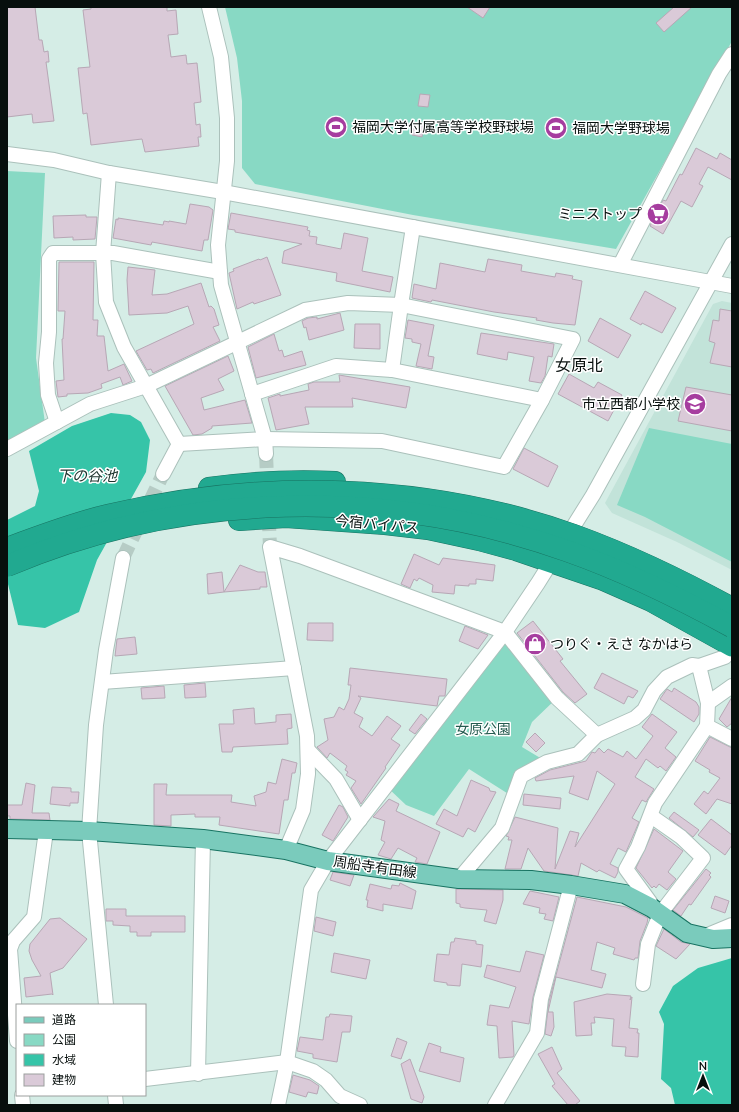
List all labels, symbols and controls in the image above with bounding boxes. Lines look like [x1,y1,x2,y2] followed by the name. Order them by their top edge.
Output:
[323,114,349,140] sports icon: 福岡大学付属高等学校野球場
[543,115,569,141] sports icon: 福岡大学野球場
[352,118,534,136] place label: 福岡大学付属高等学校野球場
[572,119,670,137] place label: 福岡大学野球場
[645,201,671,227] supermarket icon: ミニストップ
[558,205,642,223] place label: ミニストップ
[555,355,603,375] district label: 女原北
[682,391,708,417] school or university icon: 市立西都小学校
[582,395,680,413] place label: 市立西都小学校
[57,466,119,485] water label: 下の谷池
[335,511,419,537] street label: 今宿バイパス
[522,631,548,657] shop icon: つりぐ・えさ なかはら
[550,635,693,653] place label: つりぐ・えさ なかはら
[455,720,511,738] park label: 女原公園
[332,852,418,882] street label: 周船寺有田線
[16,1004,146,1096] legend
[52,1012,76,1027] text: 道路
[52,1032,76,1047] text: 公園
[52,1052,76,1067] text: 水域
[683,1056,723,1096] north arrow
[699,1059,707,1073] text: N
[52,1072,76,1087] text: 建物

